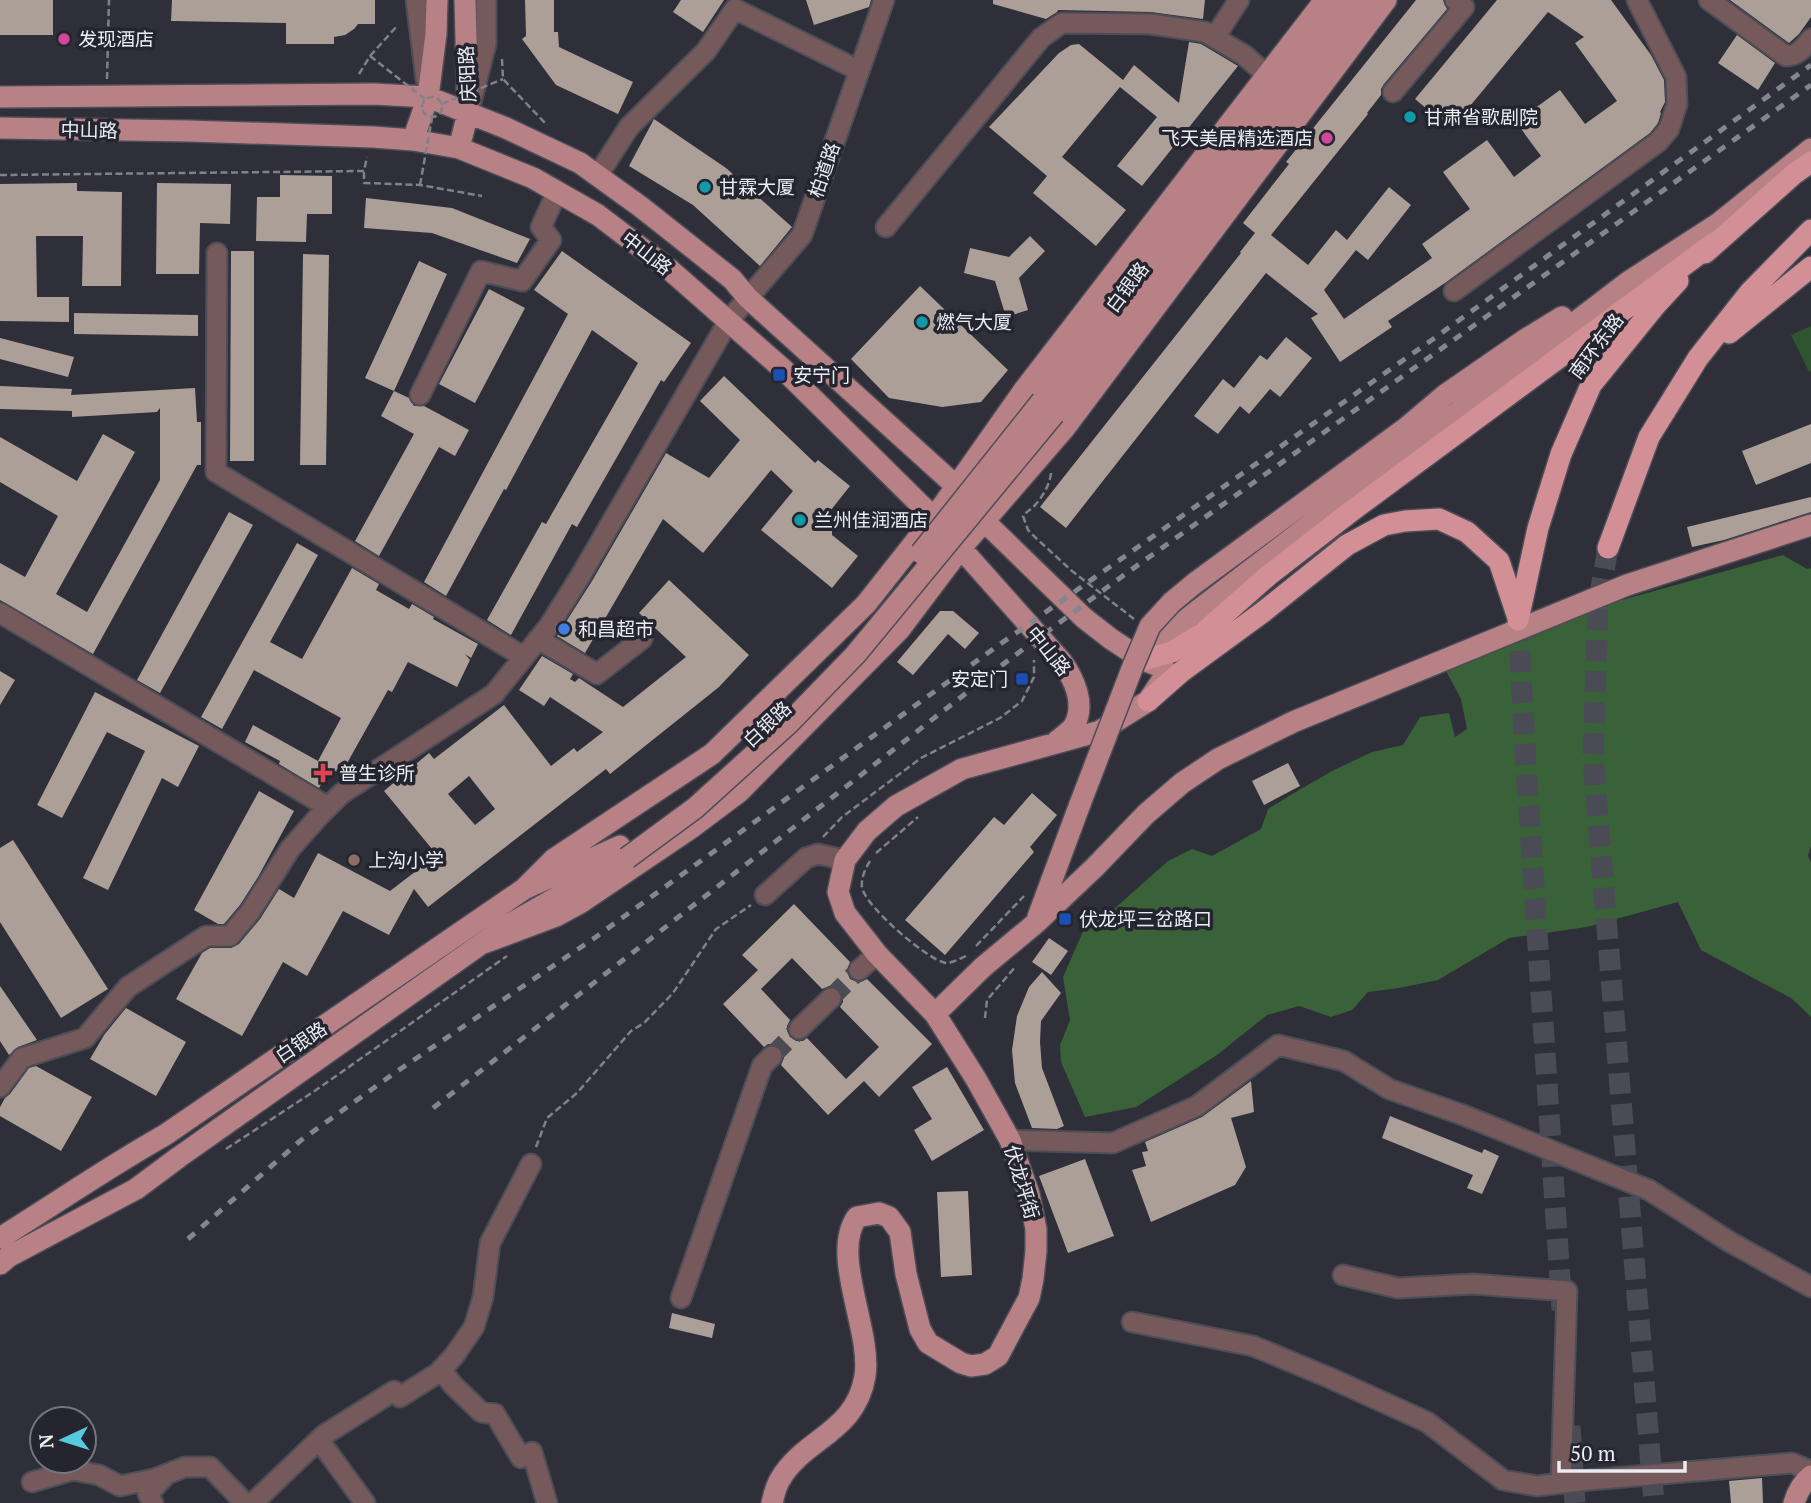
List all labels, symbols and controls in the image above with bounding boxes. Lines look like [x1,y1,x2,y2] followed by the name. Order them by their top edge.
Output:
[78,26,154,51] place label: 发现酒店
[56,31,72,47] marker: 发现酒店
[453,45,480,103] street label: 庆阳路
[1424,104,1538,129] place label: 甘肃省歌剧院
[1402,109,1418,125] marker: 甘肃省歌剧院
[60,117,118,142] street label: 中山路
[1161,125,1313,150] place label: 飞天美居精选酒店
[1319,130,1335,146] marker: 飞天美居精选酒店
[802,139,845,201] street label: 柏道路
[719,174,795,199] place label: 甘霖大厦
[697,179,713,195] marker: 甘霖大厦
[617,225,677,280] street label: 中山路
[1099,256,1154,317] street label: 白银路
[1563,308,1628,384] street label: 南环东路
[936,309,1012,334] place label: 燃气大厦
[914,314,930,330] marker: 燃气大厦
[793,362,850,387] place label: 安宁门
[771,367,787,383] marker: 安宁门
[814,507,928,532] place label: 兰州佳润酒店
[792,512,808,528] marker: 兰州佳润酒店
[578,616,654,641] place label: 和昌超市
[556,621,572,637] marker: 和昌超市
[1022,621,1077,681] street label: 中山路
[951,666,1008,691] place label: 安定门
[1014,671,1030,687] marker: 安定门
[737,695,796,752] street label: 白银路
[339,760,415,785] place label: 普生诊所
[313,763,333,783] marker: 普生诊所
[368,847,444,872] place label: 上沟小学
[346,852,362,868] marker: 上沟小学
[1079,906,1212,931] place label: 伏龙坪三岔路口
[1057,911,1073,927] marker: 伏龙坪三岔路口
[270,1015,331,1068] street label: 白银路
[999,1142,1046,1222] street label: 伏龙坪街
[28,1405,98,1475] north arrow
[1559,1430,1685,1474] scale bar
[33,1433,59,1449] text: N
[1570,1439,1616,1467] text: 50 m

